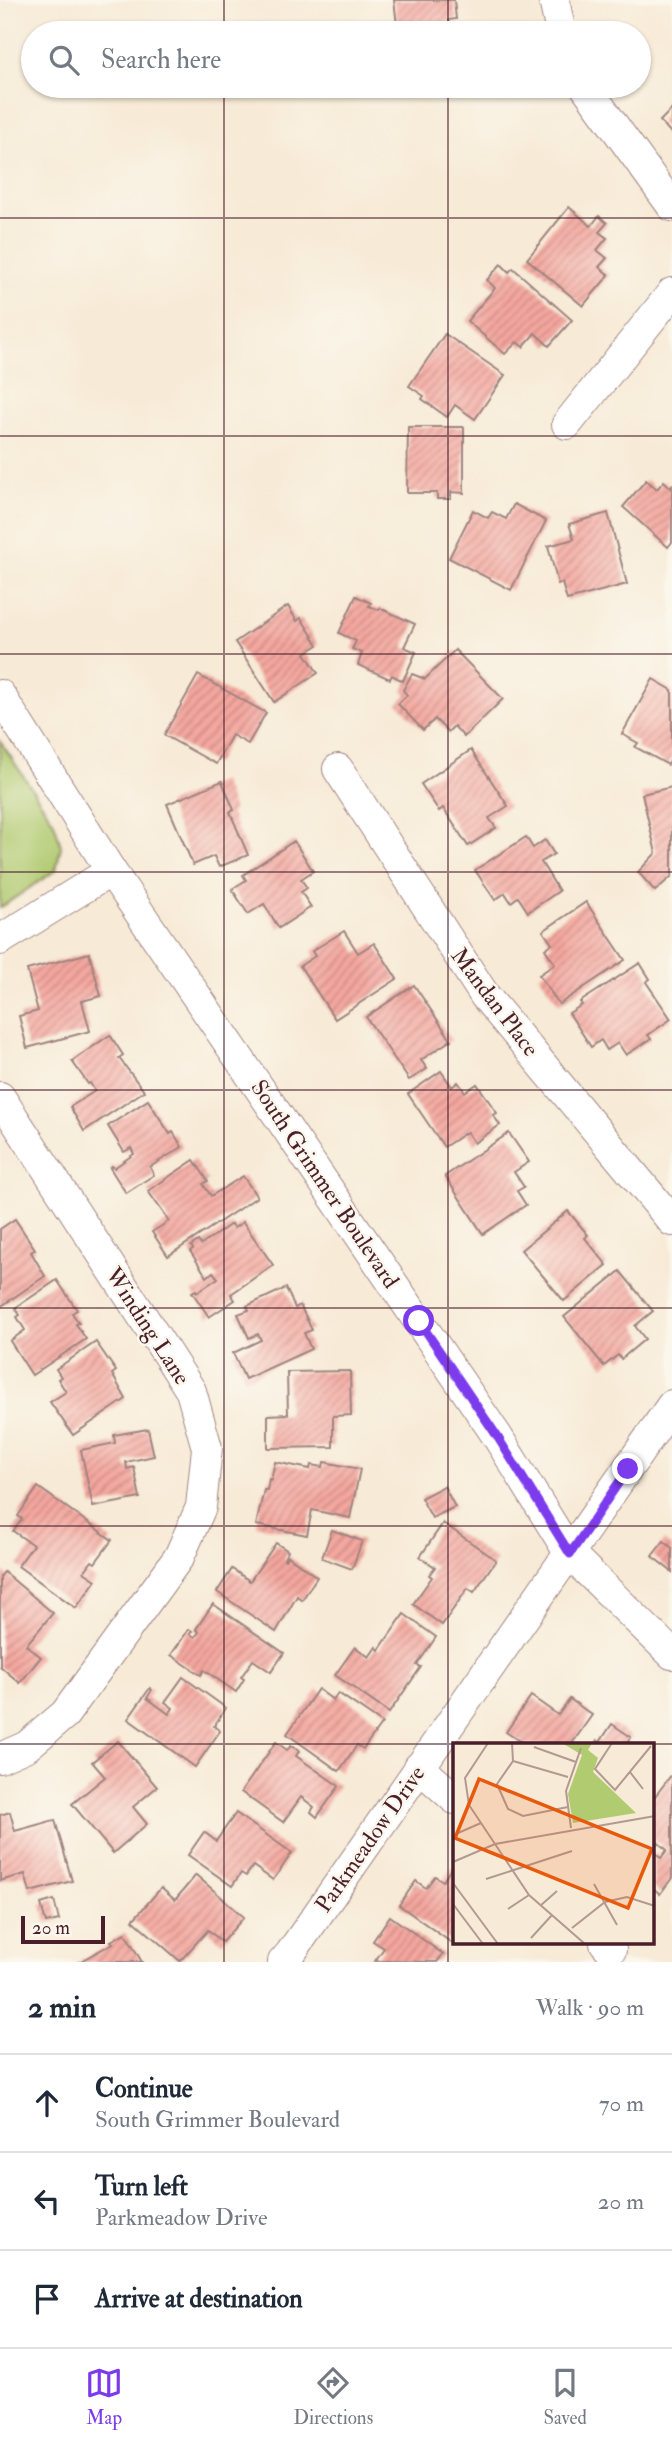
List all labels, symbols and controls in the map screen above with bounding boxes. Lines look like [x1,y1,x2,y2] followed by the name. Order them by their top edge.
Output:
[21,21,651,98] search box
[45,41,83,79] icon: search
[101,44,221,76] text: Search here
[445,942,545,1062] street label: Mandan Place
[244,1074,406,1294] street label: South Grimmer Boulevard
[99,1261,197,1391] street label: Winding Lane
[403,1305,434,1336] route start
[612,1453,643,1484] route end
[453,1743,654,1944] inset map
[309,1760,432,1918] street label: Parkmeadow Drive
[21,1913,105,1945] scale bar
[32,1916,70,1940] text: 20 m
[28,1989,96,2026] text: 2 min
[536,1993,644,2022] text: Walk · 90 m
[95,2073,193,2105] text: Continue
[28,2084,66,2122] icon: ahead
[599,2089,644,2118] text: 70 m
[95,2105,340,2134] text: South Grimmer Boulevard
[95,2171,188,2203] text: Turn left
[28,2182,66,2220] icon: left
[598,2187,644,2216] text: 20 m
[95,2203,268,2232] text: Parkmeadow Drive
[28,2280,66,2318] icon: arrive
[95,2283,303,2315] text: Arrive at destination
[85,2364,123,2430] tab: Map
[293,2364,373,2430] tab: Directions
[543,2364,587,2430] tab: Saved

